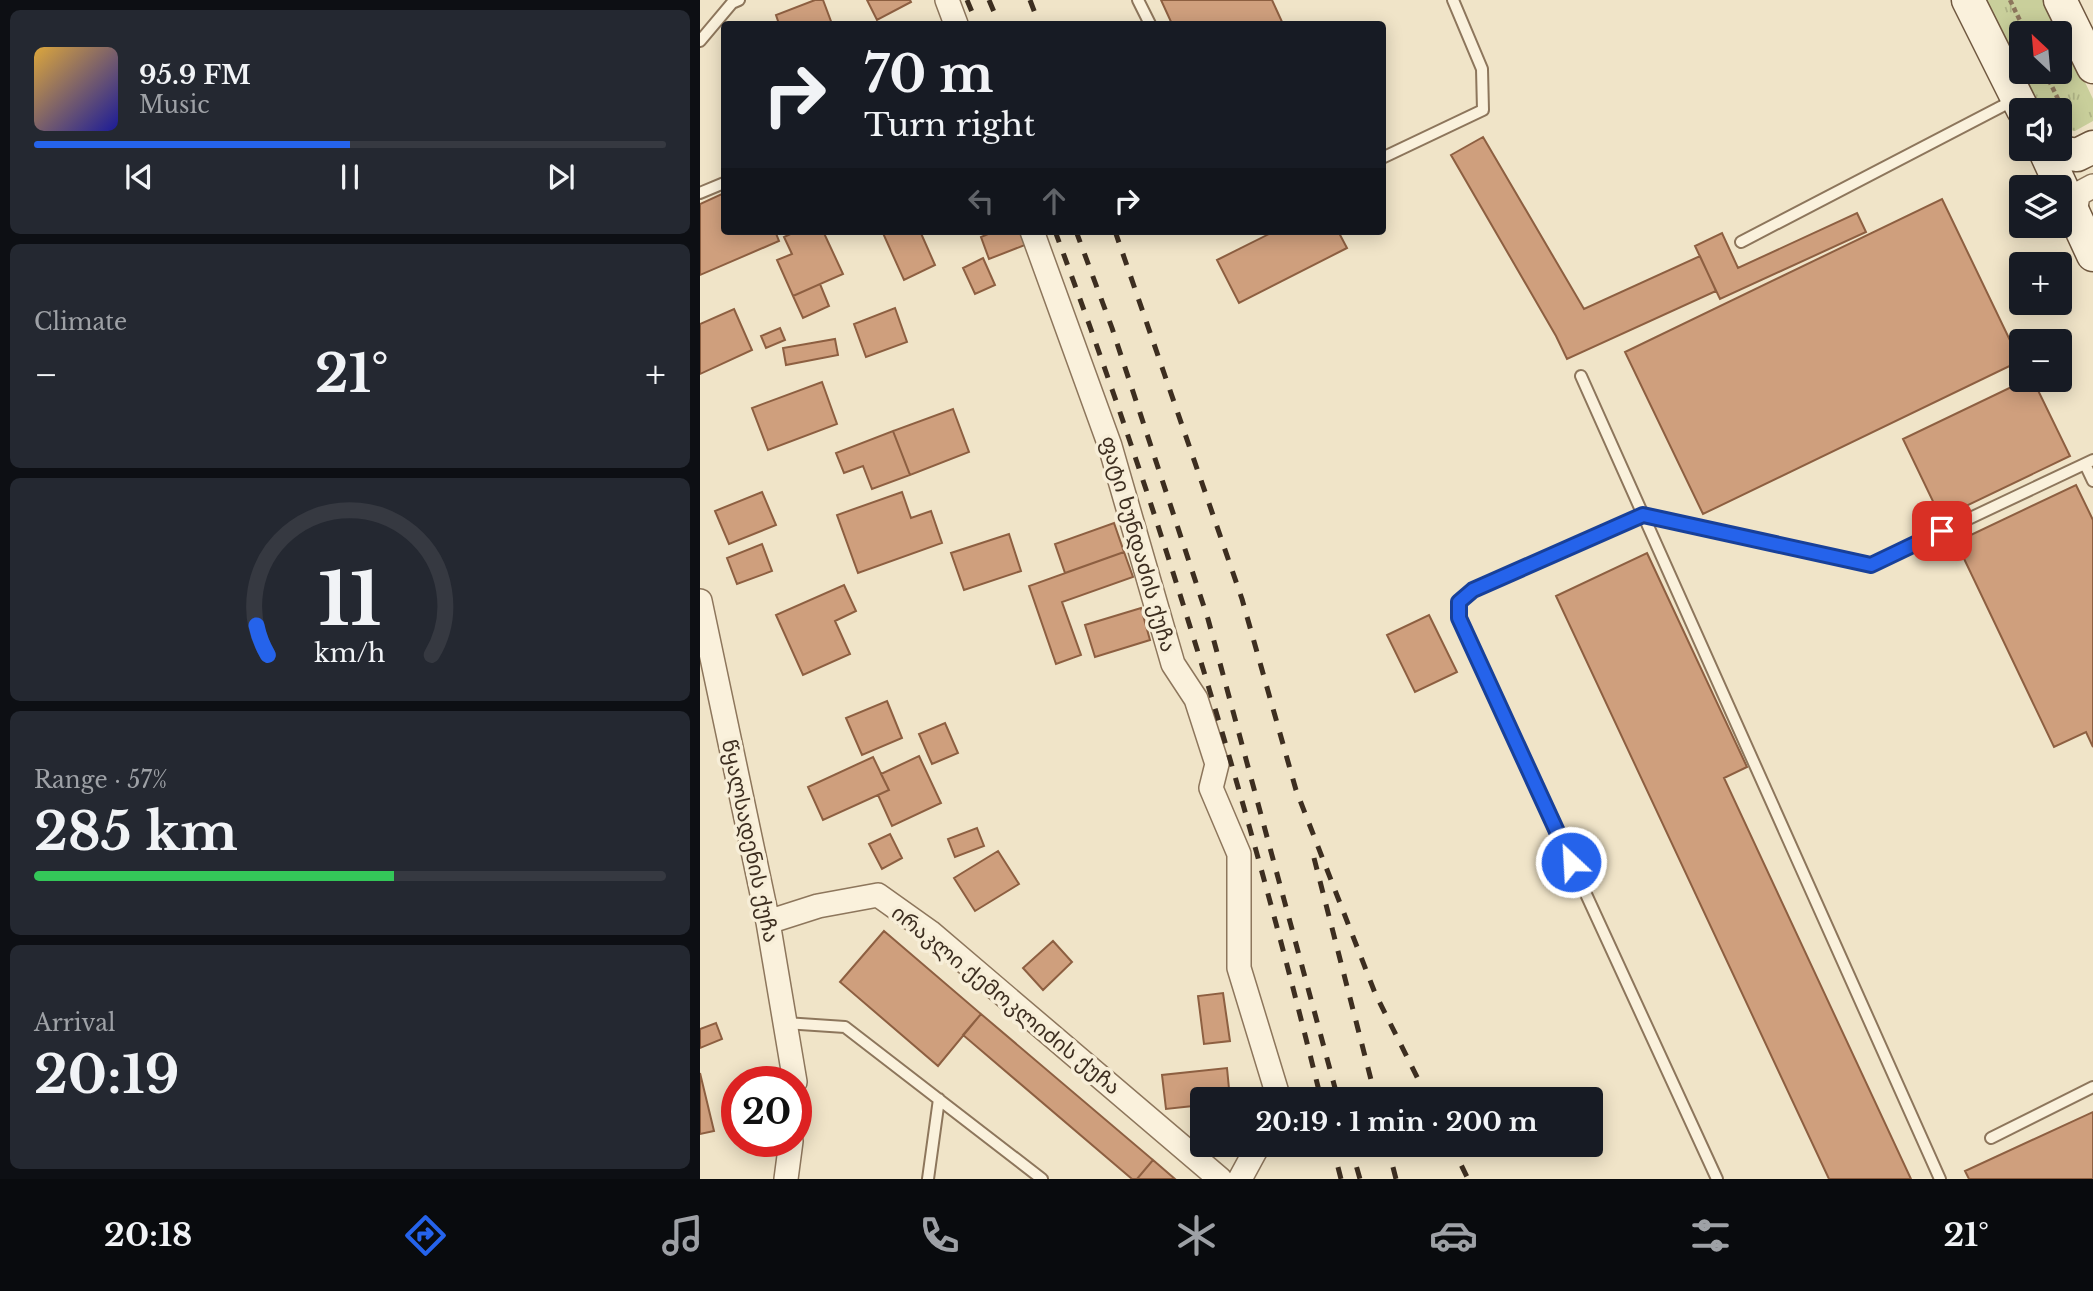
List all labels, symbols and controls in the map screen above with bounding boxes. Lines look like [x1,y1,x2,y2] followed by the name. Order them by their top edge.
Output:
[2009,21,2072,84] north arrow
[2009,21,2072,392] map controls
[864,44,994,105] text: 70 m
[749,49,840,140] icon: right
[139,59,251,91] text: 95.9 FM
[139,91,210,119] text: Music
[2009,98,2072,161] button: sound
[864,105,1035,145] text: Turn right
[120,158,158,196] icon: previous
[331,158,369,196] icon: pause
[542,158,580,196] icon: next
[2009,175,2072,238] button: layers
[962,182,1000,220] icon: left
[1035,182,1073,220] icon: ahead
[1108,182,1146,220] icon: right
[2009,252,2072,315] button: +
[34,308,127,336] text: Climate
[2009,329,2072,392] button: −
[315,342,389,406] text: 21°
[34,351,58,398] text: −
[645,351,666,398] text: +
[1095,433,1181,655] street label: ფატი ხუნდაძის ქუჩა
[1912,501,1972,561] pin
[1923,512,1961,550] icon: arrive
[318,555,382,646] text: 11
[315,638,385,669] text: km/h
[716,737,784,945] street label: წყალსადენის ქუჩა
[34,766,167,794] text: Range · 57%
[34,800,238,864] text: 285 km
[1534,825,1608,899] position arrow
[886,900,1126,1100] street label: ირაკლი ქემოკლიძის ქუჩა
[34,1009,115,1037] text: Arrival
[34,1043,180,1107] text: 20:19
[721,1066,812,1157] speed limit sign: 20
[1255,1106,1538,1138] text: 20:19 · 1 min · 200 m
[401,1211,450,1260] icon: directions
[658,1211,707,1260] icon: music
[915,1211,964,1260] icon: phone
[1172,1211,1221,1260] icon: climate
[1429,1211,1478,1260] icon: car
[1686,1211,1735,1260] icon: filters
[104,1215,192,1255] text: 20:18
[1943,1215,1989,1255] text: 21°

